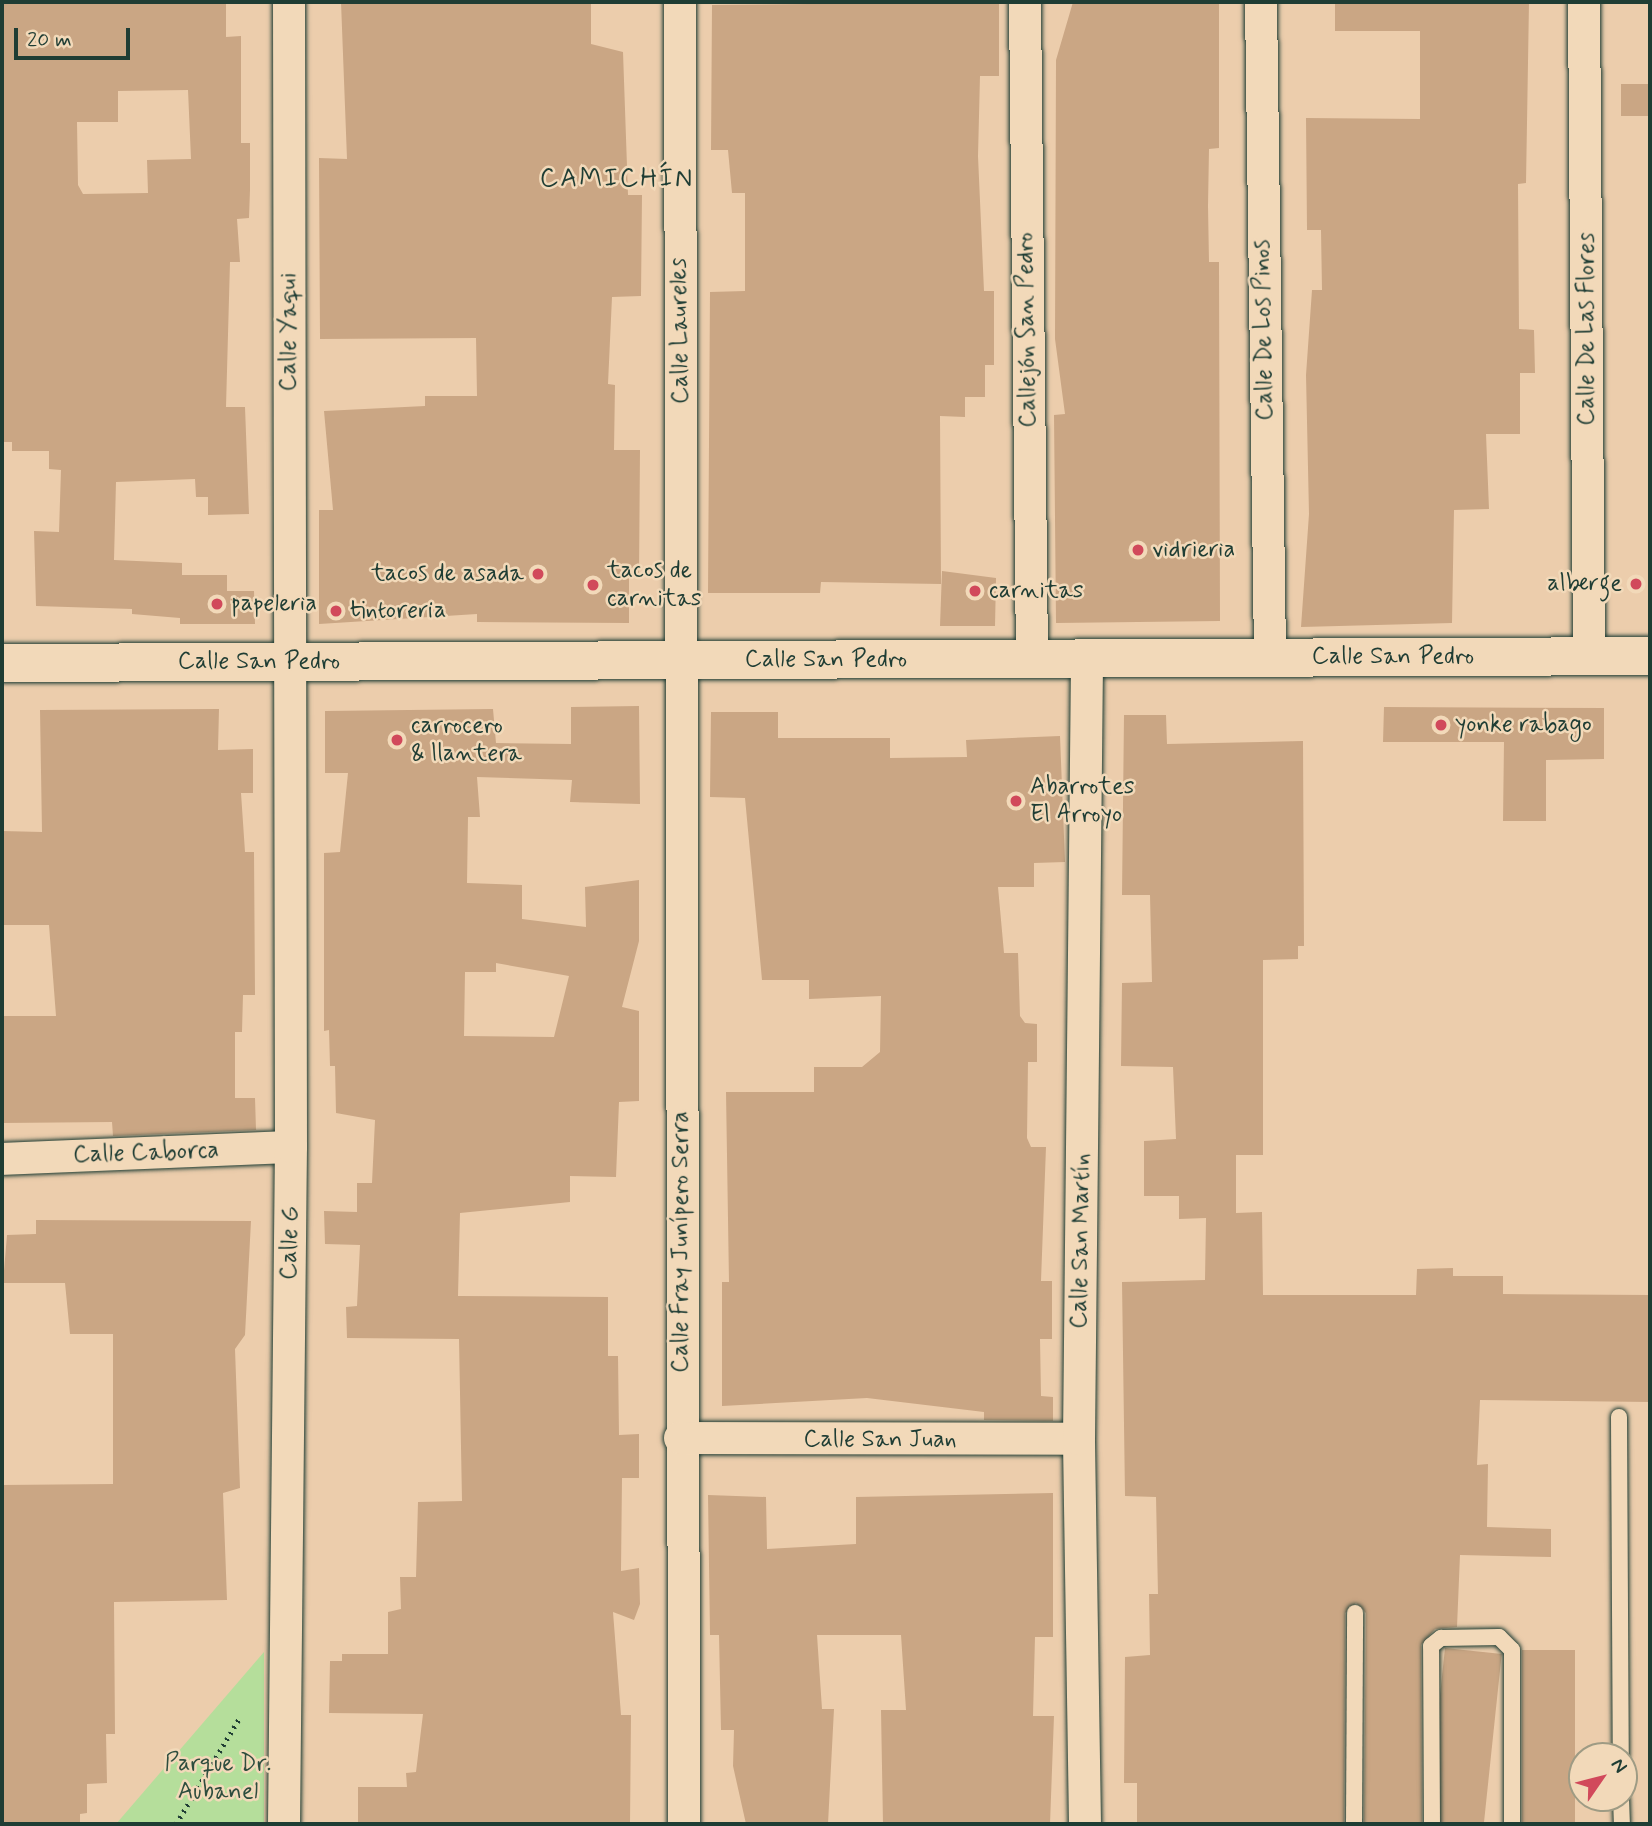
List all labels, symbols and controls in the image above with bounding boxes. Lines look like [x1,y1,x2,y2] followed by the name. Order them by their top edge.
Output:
[18,14,133,58] scale bar
[27,26,72,54] text: 20 m
[540,164,694,196] district label: CAMICHÍN
[1573,230,1601,428] street label: Calle De Las Flores
[1011,235,1043,425] street label: Callejón San Pedro
[1248,237,1280,423] street label: Calle De Los Pinos
[664,260,696,402] street label: Calle Laureles
[275,275,303,389] street label: Calle Yaqui
[1152,536,1235,564] place label: vidrieria
[1130,542,1146,558] marker: vidrieria
[607,557,702,613] place label: tacos de carnitas
[371,560,524,588] place label: tacos de asada
[530,566,546,582] marker: tacos de asada
[1547,570,1622,598] place label: alberge
[1628,576,1644,592] marker: alberge
[585,577,601,593] marker: tacos de carnitas
[989,577,1084,605] place label: carnitas
[967,583,983,599] marker: carnitas
[231,590,317,618] place label: papeleria
[209,596,225,612] marker: papeleria
[350,597,446,625] place label: tintoreria
[328,603,344,619] marker: tintoreria
[1314,643,1472,671] street label: Calle San Pedro
[747,646,905,674] street label: Calle San Pedro
[180,648,338,676] street label: Calle San Pedro
[1455,711,1589,739] place label: yonke rabago
[411,712,522,768] place label: carrocero & llantera
[1433,717,1449,733] marker: yonke rabago
[389,732,405,748] marker: carrocero & llantera
[1030,773,1134,829] place label: Abarrotes El Arroyo
[1008,793,1024,809] marker: Abarrotes El Arroyo
[667,1112,695,1372] street label: Calle Fray Junípero Serra
[73,1136,219,1170] street label: Calle Caborca
[1065,1152,1097,1330] street label: Calle San Martín
[275,1206,305,1280] street label: Calle G
[803,1426,957,1454] street label: Calle San Juan
[1568,1742,1638,1812] north arrow
[164,1750,272,1806] park label: Parque Dr. Aubanel
[1605,1753,1633,1778] text: N

